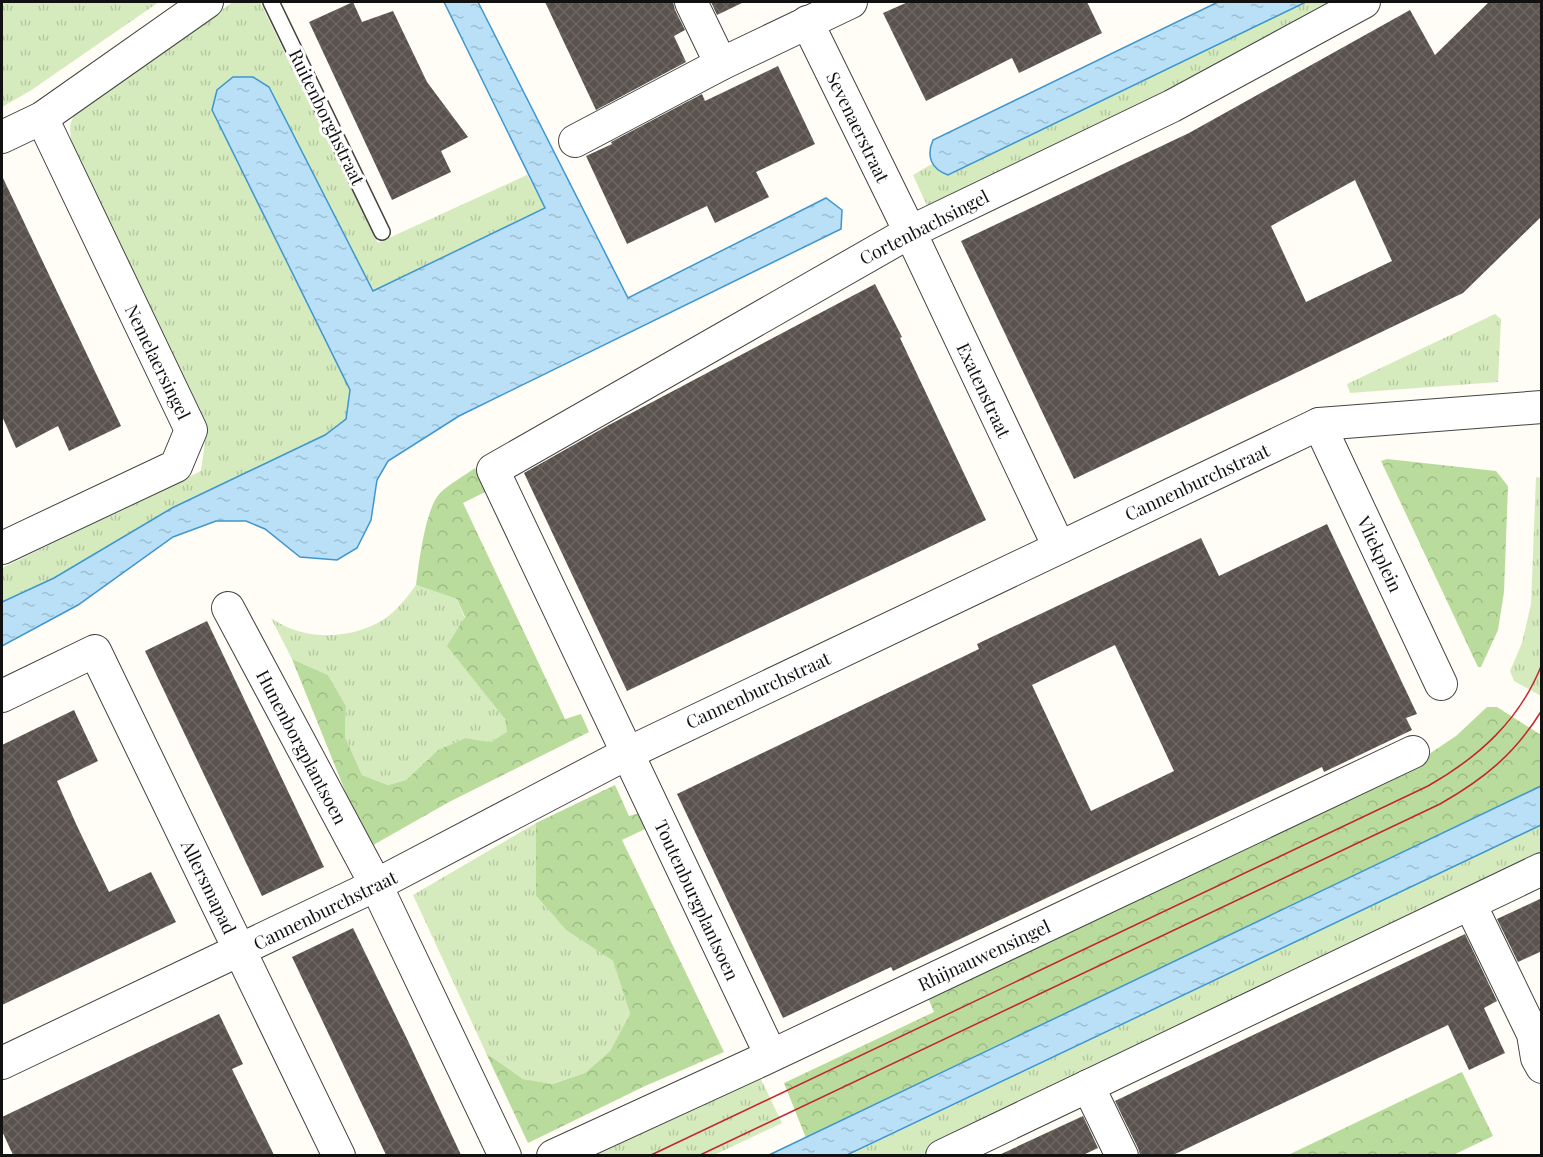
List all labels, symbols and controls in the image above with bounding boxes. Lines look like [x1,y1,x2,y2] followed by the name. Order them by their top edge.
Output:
[284,45,371,190] street label: Ruitenborghstraat
[821,68,895,187] street label: Sevenaerstraat
[855,184,993,270] street label: Cortenbachsingel
[120,300,196,424] street label: Nemelaersingel
[952,339,1017,442] street label: Exatenstraat
[1121,438,1274,526] street label: Cannenburchstraat
[1352,511,1408,596] street label: Vliekplein
[682,646,835,734] street label: Cannenburchstraat
[251,666,353,829] street label: Hunenborgplantsoen
[649,816,745,984] street label: Toutenburgplantsoen
[176,835,242,938] street label: Allersmapad
[249,865,401,955] street label: Cannenburchstraat
[914,914,1054,996] street label: Rhijnauwensingel

